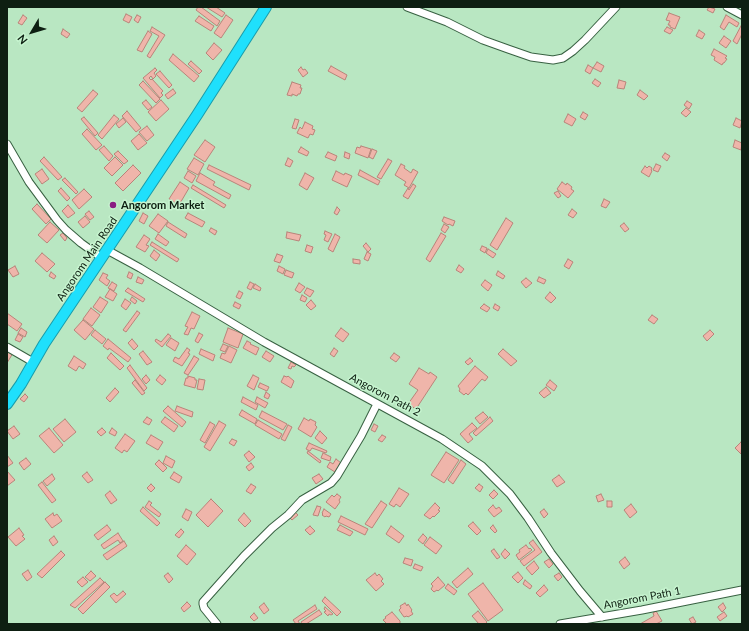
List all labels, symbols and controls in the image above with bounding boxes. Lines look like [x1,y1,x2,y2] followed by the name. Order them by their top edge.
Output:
[12,12,52,52] north arrow
[14,32,30,47] text: N
[121,198,204,212] place label: Angorom Market
[108,200,118,210] marker: Angorom Market
[54,214,120,304] street label: Angorom Main Road
[347,371,423,419] street label: Angorom Path 2
[602,584,682,612] street label: Angorom Path 1

